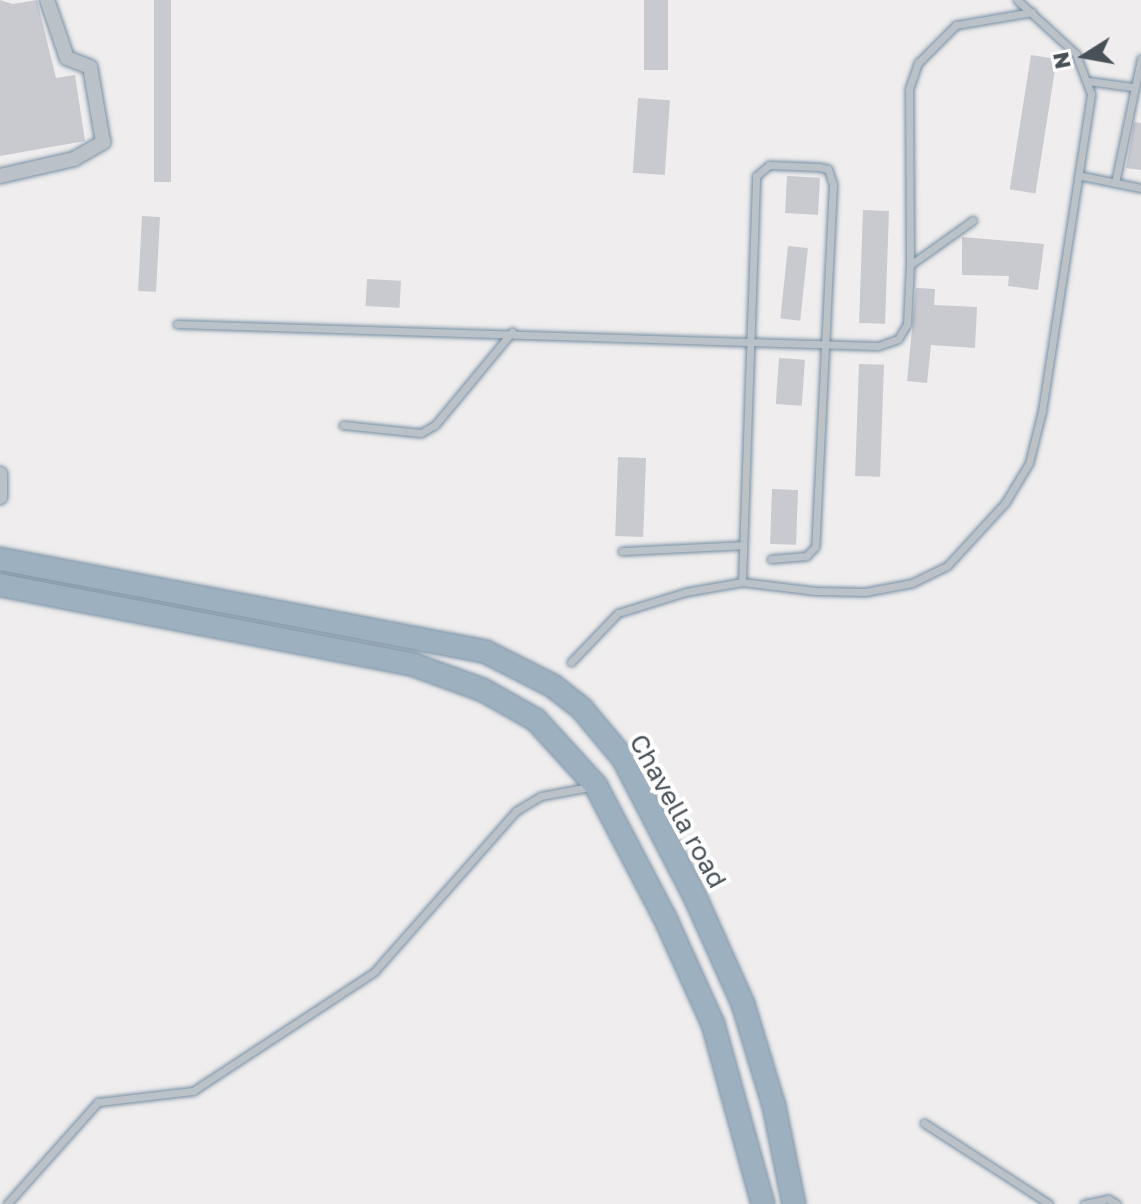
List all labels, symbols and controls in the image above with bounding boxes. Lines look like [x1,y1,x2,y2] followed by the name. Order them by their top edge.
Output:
[1045,16,1125,96] north arrow
[1046,50,1076,71] text: N
[623,729,733,893] street label: Chavella road

